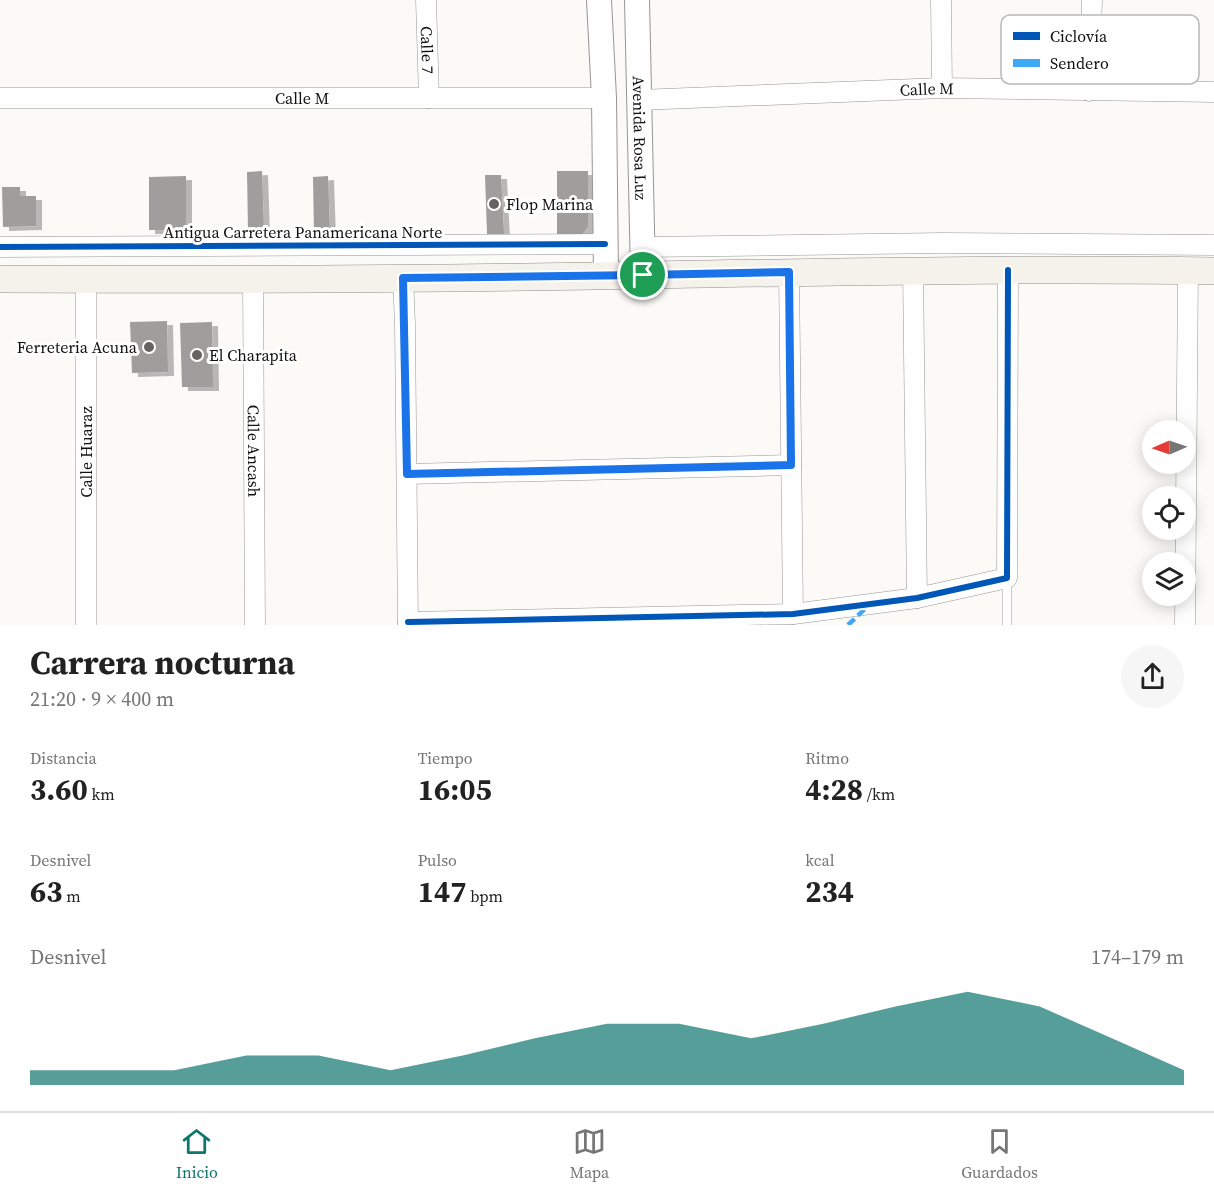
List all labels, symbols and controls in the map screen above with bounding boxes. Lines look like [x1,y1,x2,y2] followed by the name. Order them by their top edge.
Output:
[1001,15,1199,84] legend
[1050,25,1108,47] text: Ciclovía
[416,26,439,74] street label: Calle 7
[1050,52,1109,74] text: Sendero
[628,75,652,200] street label: Avenida Rosa Luz
[899,77,954,101] street label: Calle M
[275,87,329,109] street label: Calle M
[506,193,594,215] place label: Flop Marina
[487,197,501,211] marker: Flop Marina
[164,221,442,243] street label: Antigua Carretera Panamericana Norte
[617,249,668,300] pin
[626,258,659,291] icon: arrive
[17,336,138,358] place label: Ferreteria Acuna
[142,340,156,354] marker: Ferreteria Acuna
[209,344,298,366] place label: El Charapita
[190,348,204,362] marker: El Charapita
[243,405,265,498] street label: Calle Ancash
[75,406,97,498] street label: Calle Huaraz
[1142,420,1196,474] north arrow
[1142,420,1196,606] map controls
[1142,486,1196,540] button: locate
[1142,552,1196,606] button: layers
[30,640,295,685] text: Carrera nocturna
[1121,645,1184,708] button: share
[30,685,174,713] text: 21:20 · 9 × 400 m
[30,747,97,769] text: Distancia
[418,747,473,769] text: Tiempo
[805,747,849,769] text: Ritmo
[30,769,88,810] text: 3.60
[418,769,492,810] text: 16:05
[805,769,863,810] text: 4:28
[88,783,115,805] text: km
[863,783,895,805] text: /km
[30,849,91,871] text: Desnivel
[418,849,457,871] text: Pulso
[805,849,834,871] text: kcal
[30,871,63,912] text: 63
[418,871,466,912] text: 147
[805,871,854,912] text: 234
[63,885,81,907] text: m
[466,885,503,907] text: bpm
[30,943,107,971] text: Desnivel
[1091,943,1184,971] text: 174–179 m
[176,1125,218,1183] tab: Inicio
[570,1125,609,1183] tab: Mapa
[961,1125,1038,1183] tab: Guardados

